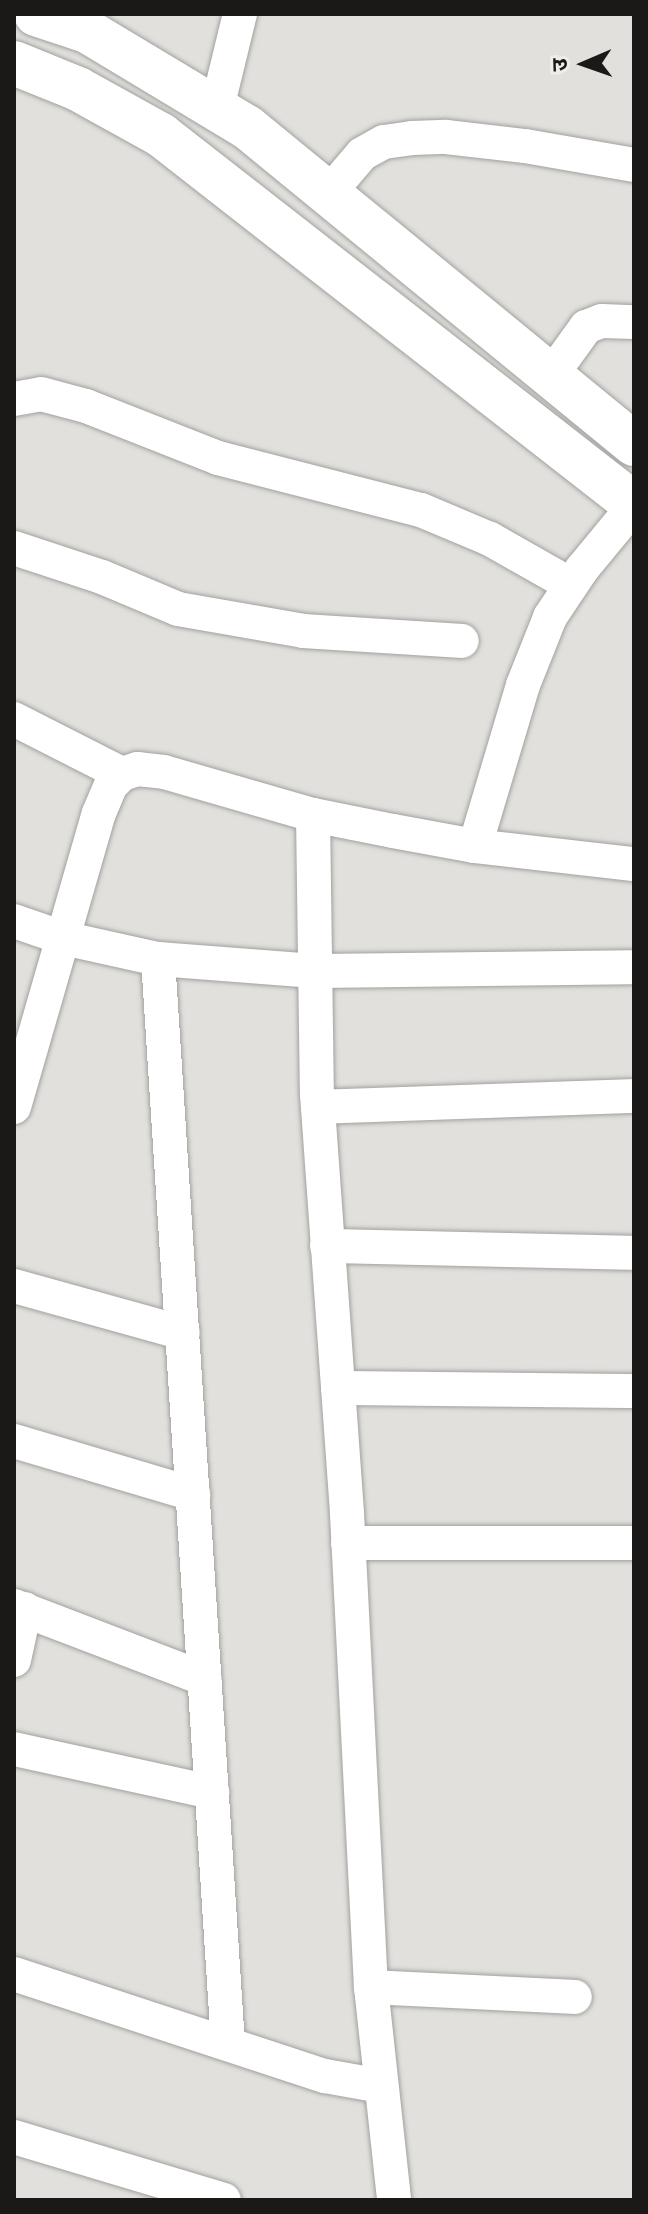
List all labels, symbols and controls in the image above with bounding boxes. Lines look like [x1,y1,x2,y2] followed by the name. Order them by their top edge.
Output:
[544,24,624,104] north arrow
[546,58,573,72] text: उ

